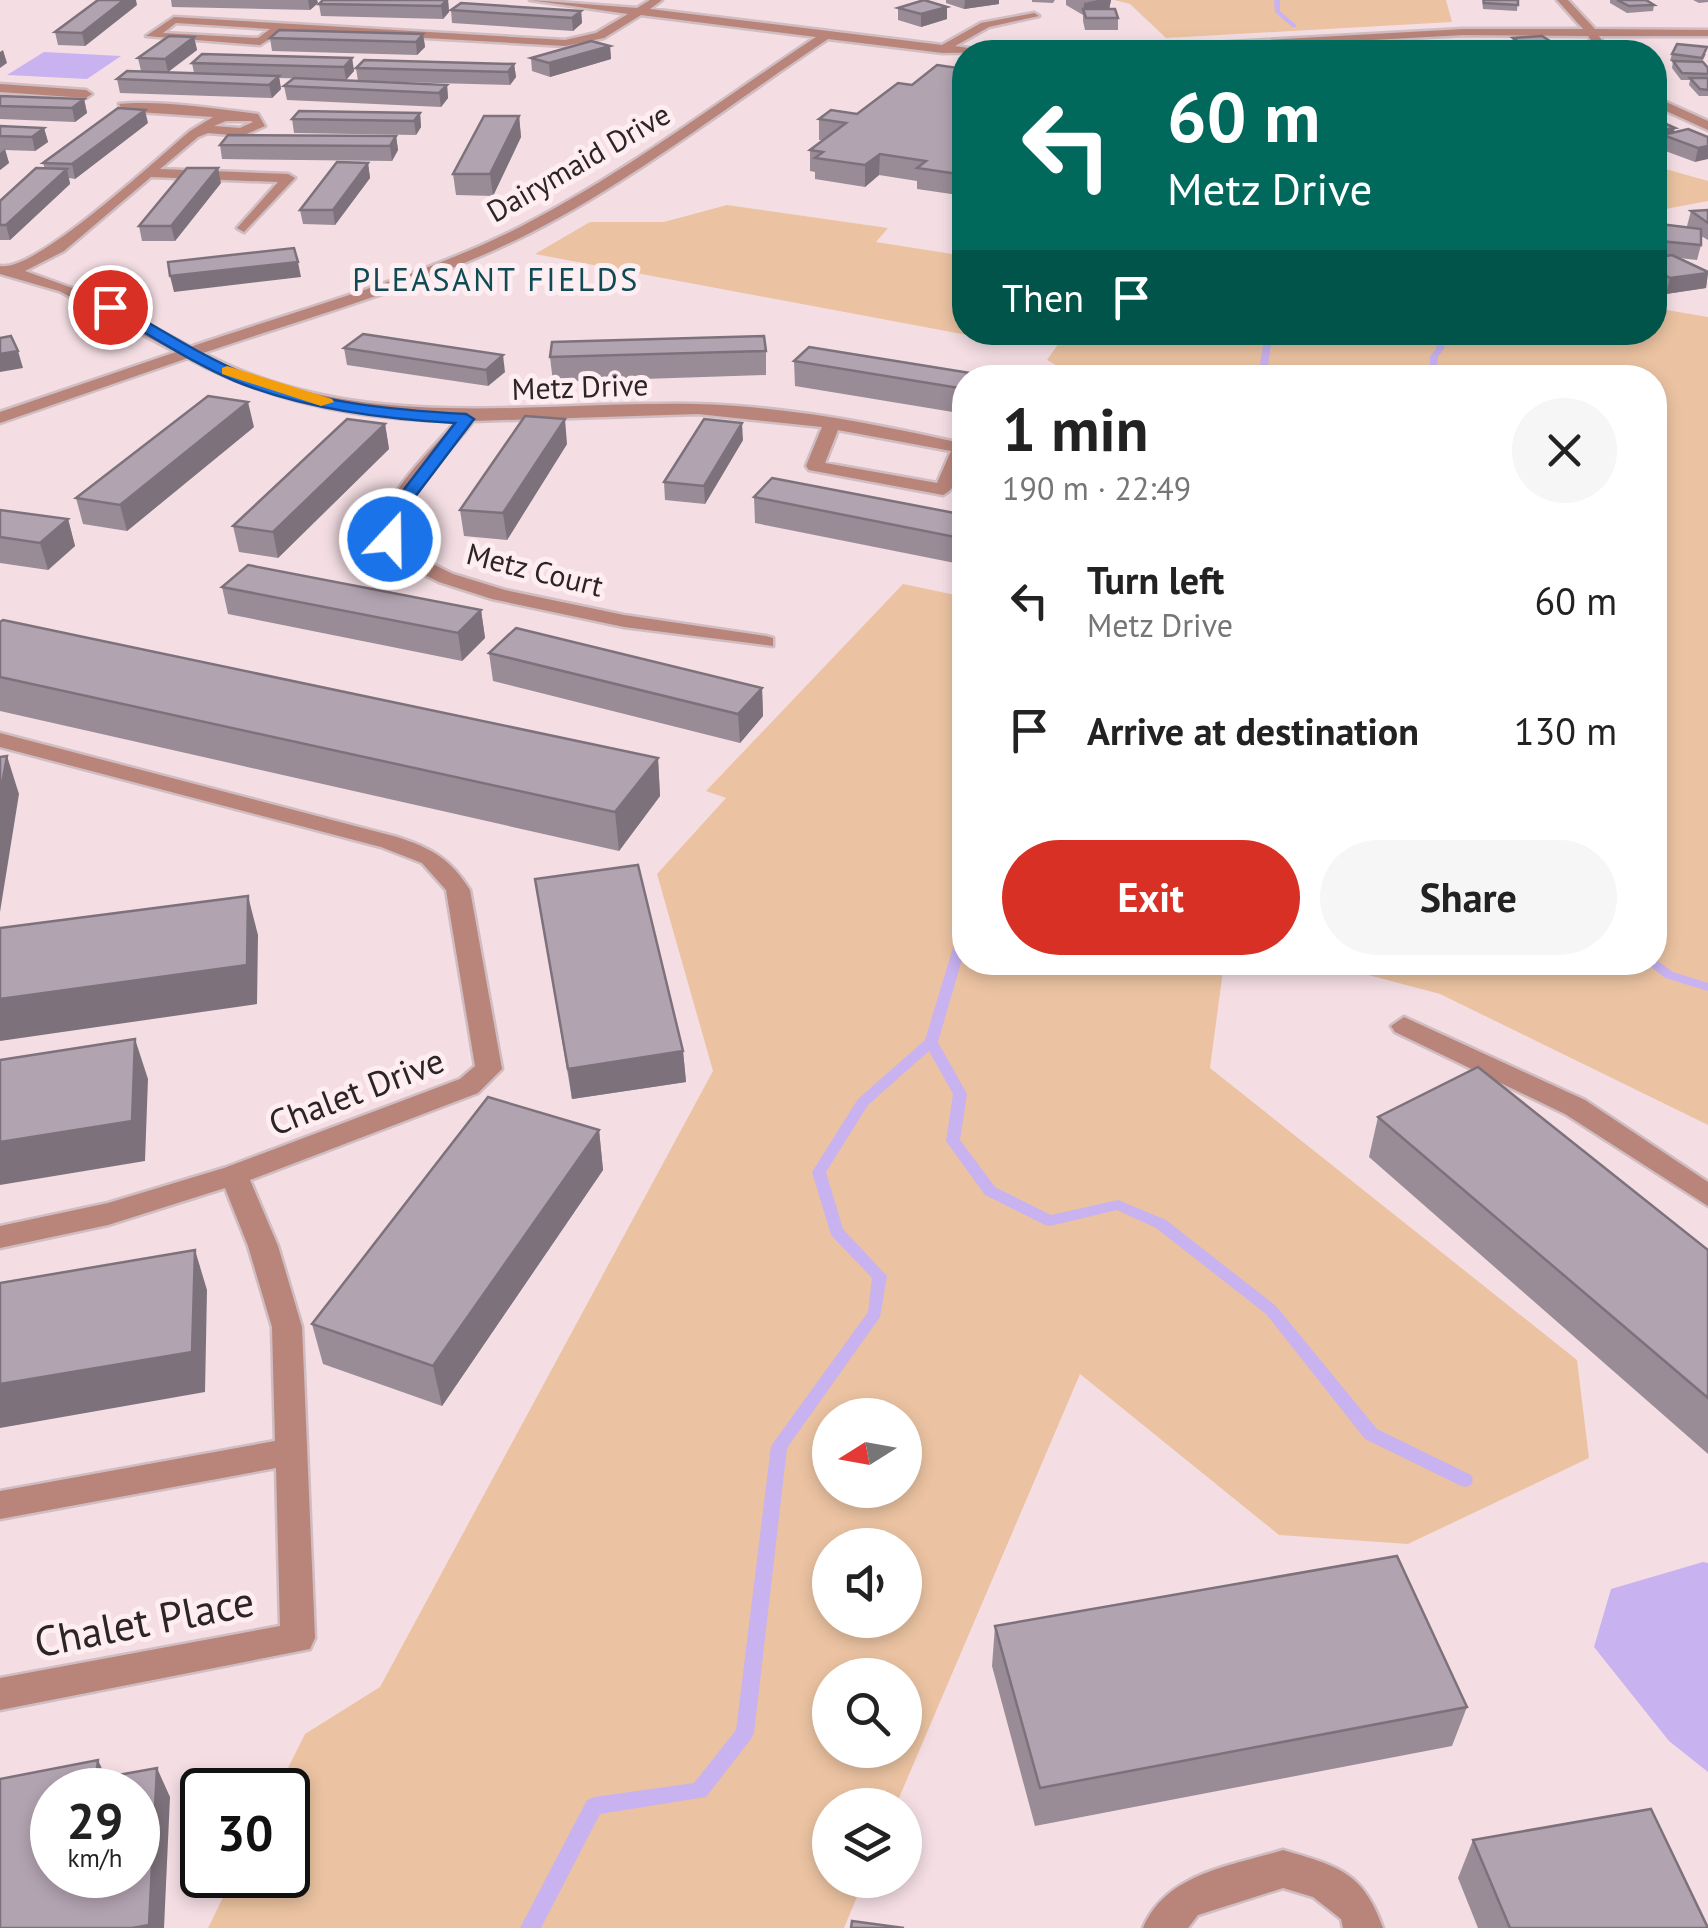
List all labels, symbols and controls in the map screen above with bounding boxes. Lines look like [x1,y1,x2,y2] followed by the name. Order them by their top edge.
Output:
[1167,71,1320,161] text: 60 m
[1002,80,1132,210] icon: left
[479,94,677,230] street label: Dairymaid Drive
[1167,159,1372,217] text: Metz Drive
[352,258,640,300] district label: PLEASANT FIELDS
[68,265,153,350] pin
[1104,270,1159,325] icon: arrive
[1002,273,1084,322] text: Then
[83,280,138,335] icon: arrive
[511,364,649,408] street label: Metz Drive
[1002,390,1148,468] text: 1 min
[1512,398,1617,503] button: close
[1002,467,1191,509] text: 190 m · 22:49
[338,487,442,591] position arrow
[463,533,607,605] street label: Metz Court
[1087,555,1224,604] text: Turn left
[1002,573,1057,628] icon: left
[1535,576,1617,625] text: 60 m
[1087,604,1233,646] text: Metz Drive
[1002,703,1057,758] icon: arrive
[1087,706,1419,755] text: Arrive at destination
[1514,706,1617,755] text: 130 m
[1002,840,1300,955] button: Exit
[1320,840,1617,955] button: Share
[262,1037,450,1145] street label: Chalet Drive
[812,1398,922,1508] north arrow
[812,1398,922,1898] map controls
[812,1528,922,1638] button: sound
[29,1573,259,1669] street label: Chalet Place
[812,1658,922,1768] button: search
[180,1768,310,1898] speed limit sign: 30
[67,1788,123,1853] text: 29
[812,1788,922,1898] button: layers
[68,1842,122,1874] text: km/h

